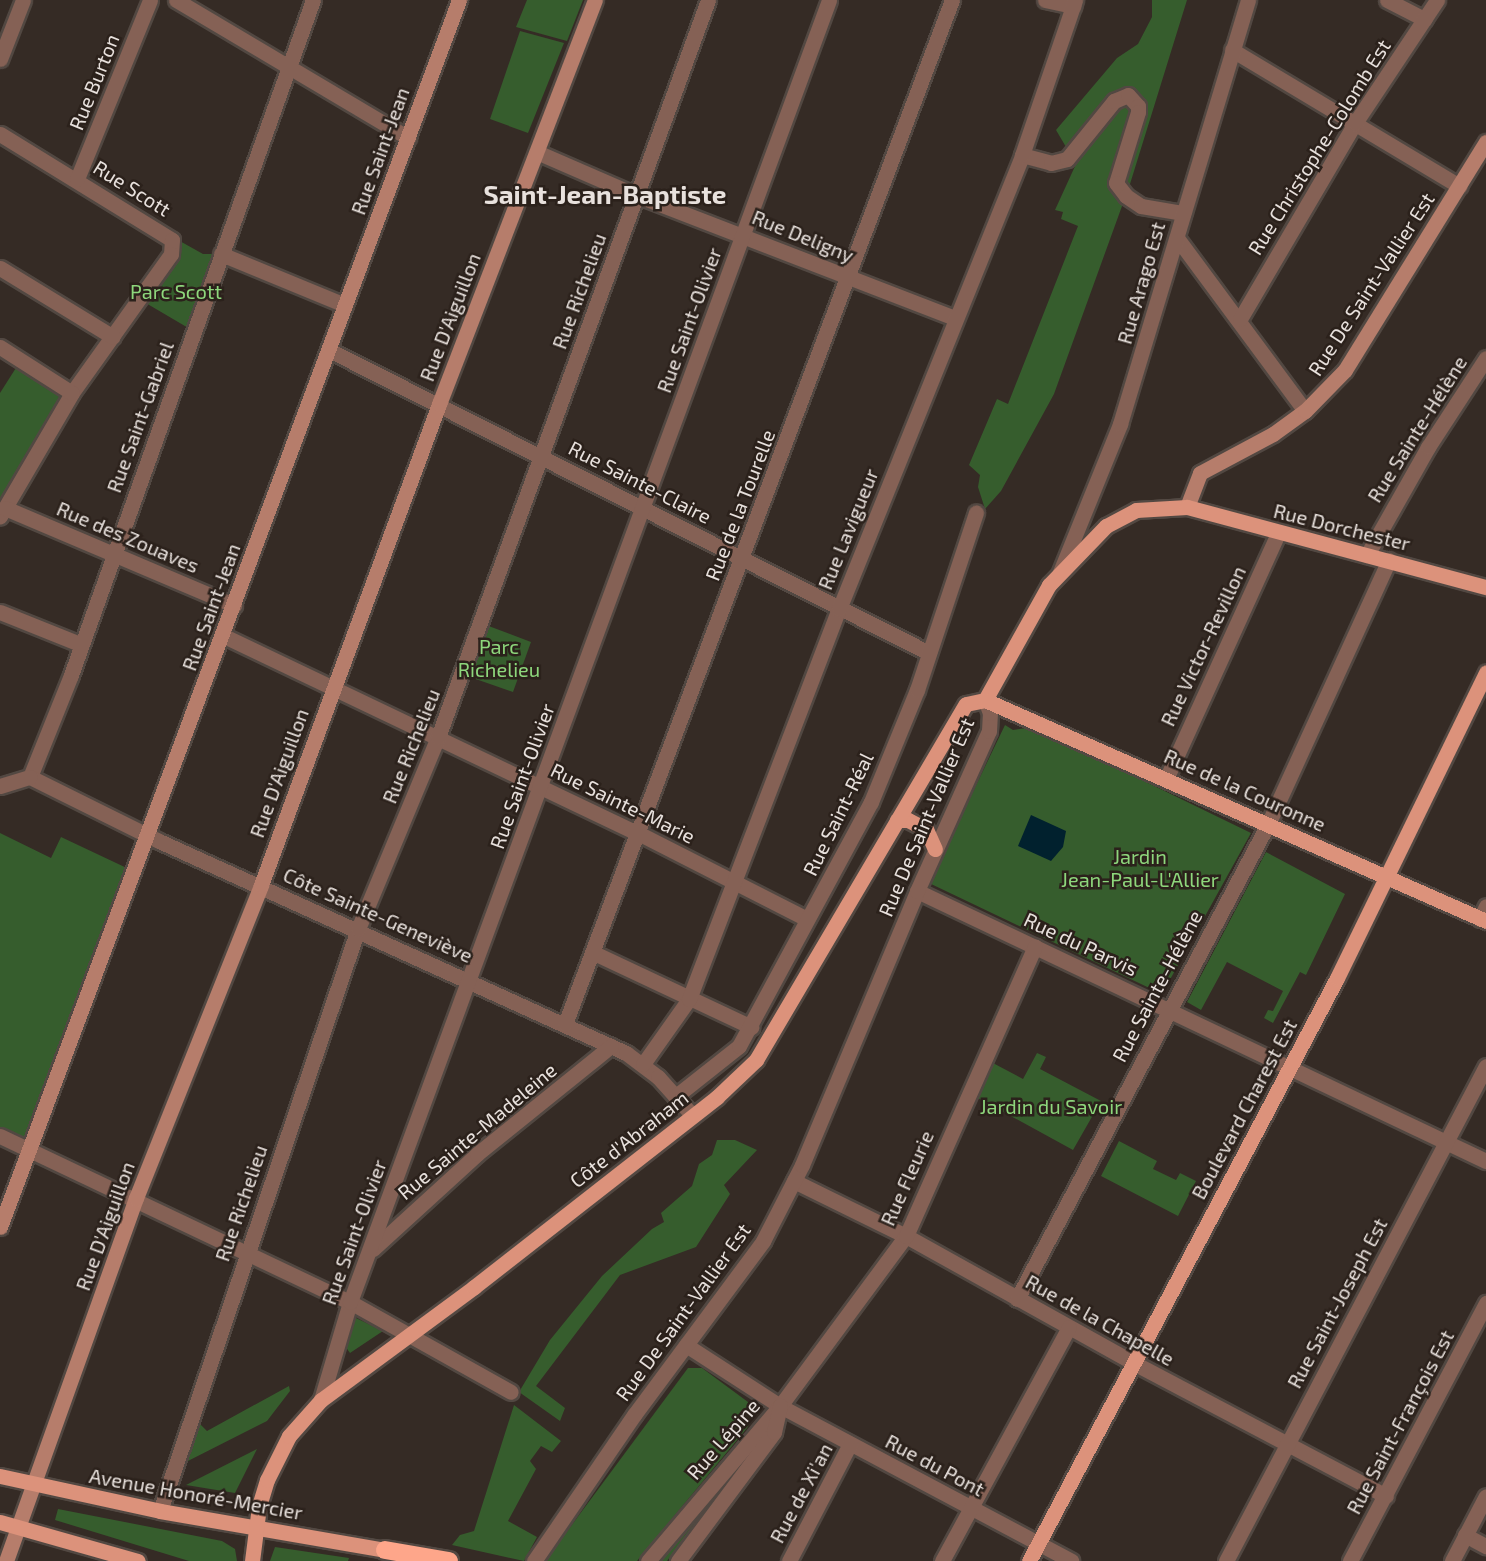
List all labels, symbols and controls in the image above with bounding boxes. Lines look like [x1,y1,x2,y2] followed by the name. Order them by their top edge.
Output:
[64,31,124,133] street label: Rue Burton
[1243,35,1395,259] street label: Rue Christophe-Colomb Est
[346,84,414,218] street label: Rue Saint-Jean
[89,155,175,221] street label: Rue Scott
[484,178,726,210] district label: Saint-Jean-Baptiste
[1303,188,1439,380] street label: Rue De Saint-Vallier Est
[749,205,857,267] street label: Rue Deligny
[1112,219,1170,347] street label: Rue Arago Est
[547,230,611,352] street label: Rue Richelieu
[652,244,726,396] street label: Rue Saint-Olivier
[415,249,485,385] street label: Rue D'Aiguillon
[130,279,222,303] park label: Parc Scott
[102,338,178,496] street label: Rue Saint-Gabriel
[1362,351,1472,507] street label: Rue Sainte-Hélène
[700,426,780,584] street label: Rue de la Tourelle
[565,436,715,528] street label: Rue Sainte-Claire
[813,465,883,593] street label: Rue Lavigueur
[53,496,203,578] street label: Rue des Zouaves
[1271,498,1413,556] street label: Rue Dorchester
[177,540,245,674] street label: Rue Saint-Jean
[1155,562,1251,730] street label: Rue Victor-Revillon
[458,635,540,682] park label: Parc Richelieu
[377,685,445,807] street label: Rue Richelieu
[485,700,559,852] street label: Rue Saint-Olivier
[245,705,313,841] street label: Rue D'Aiguillon
[873,714,979,920] street label: Rue De Saint-Vallier Est
[1161,744,1329,836] street label: Rue de la Couronne
[798,748,878,880] street label: Rue Saint-Réal
[547,758,699,848] street label: Rue Sainte-Marie
[1061,845,1219,892] park label: Jardin Jean-Paul-L'Allier
[280,862,476,968] street label: Côte Sainte-Geneviève
[1107,906,1207,1066] street label: Rue Sainte-Hélène
[1020,907,1142,981] street label: Rue du Parvis
[1186,1015,1302,1203] street label: Boulevard Charest Est
[393,1058,561,1204] street label: Rue Sainte-Madeleine
[565,1085,693,1193] street label: Côte d'Abraham
[980,1094,1122,1118] park label: Jardin du Savoir
[875,1127,939,1229] street label: Rue Fleurie
[210,1142,272,1264] street label: Rue Richelieu
[317,1156,391,1308] street label: Rue Saint-Olivier
[71,1158,139,1294] street label: Rue D'Aiguillon
[1282,1214,1392,1392] street label: Rue Saint-Joseph Est
[610,1218,756,1406] street label: Rue De Saint-Vallier Est
[1022,1269,1178,1371] street label: Rue de la Chapelle
[1341,1326,1459,1518] street label: Rue Saint-François Est
[682,1394,764,1484] street label: Rue Lépine
[881,1429,989,1501] street label: Rue du Pont
[765,1439,837,1547] street label: Rue de Xi'an
[87,1463,305,1525] street label: Avenue Honoré-Mercier

